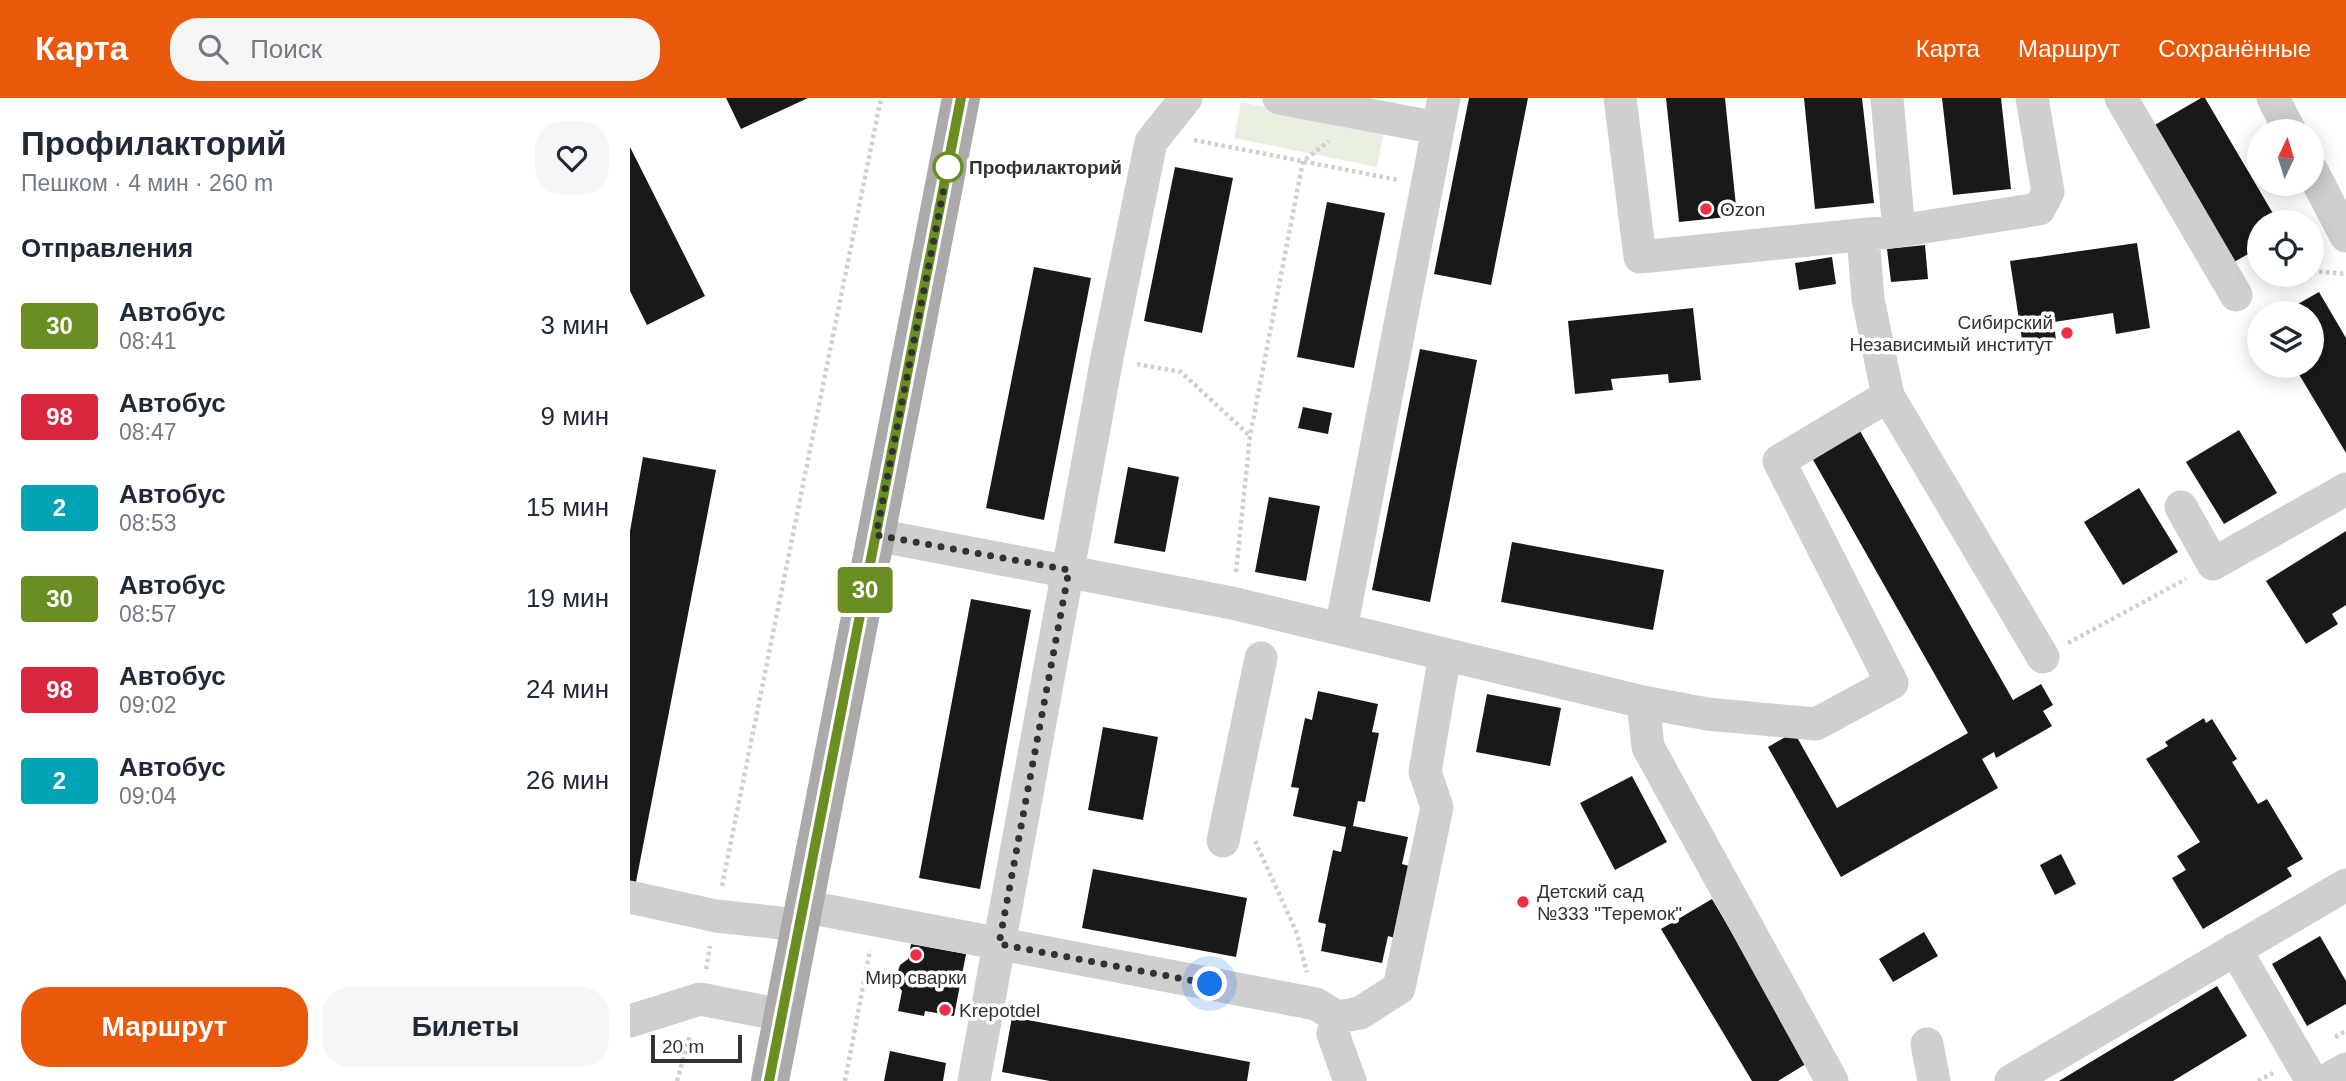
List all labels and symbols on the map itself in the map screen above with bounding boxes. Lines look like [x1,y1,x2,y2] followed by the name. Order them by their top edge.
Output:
[2247,119,2324,196] north arrow
[933,152,963,182] marker: Профилакторий
[969,157,1122,178] place label: Профилакторий
[1720,199,1765,220] place label: Ozon
[1698,201,1714,217] marker: Ozon
[1849,312,2053,355] place label: Сибирский Независимый институт
[2059,325,2075,341] marker: Сибирский Независимый институт
[834,567,896,613] line badge: 30
[1537,881,1682,924] place label: Детский сад №333 "Теремок"
[1515,894,1531,910] marker: Детский сад №333 "Теремок"
[908,947,924,963] marker: Мир сварки
[1192,966,1227,1001] your location
[865,967,967,988] place label: Мир сварки
[959,1000,1040,1021] place label: Krepotdel
[937,1002,953,1018] marker: Krepotdel
[651,1032,742,1064] scale bar

